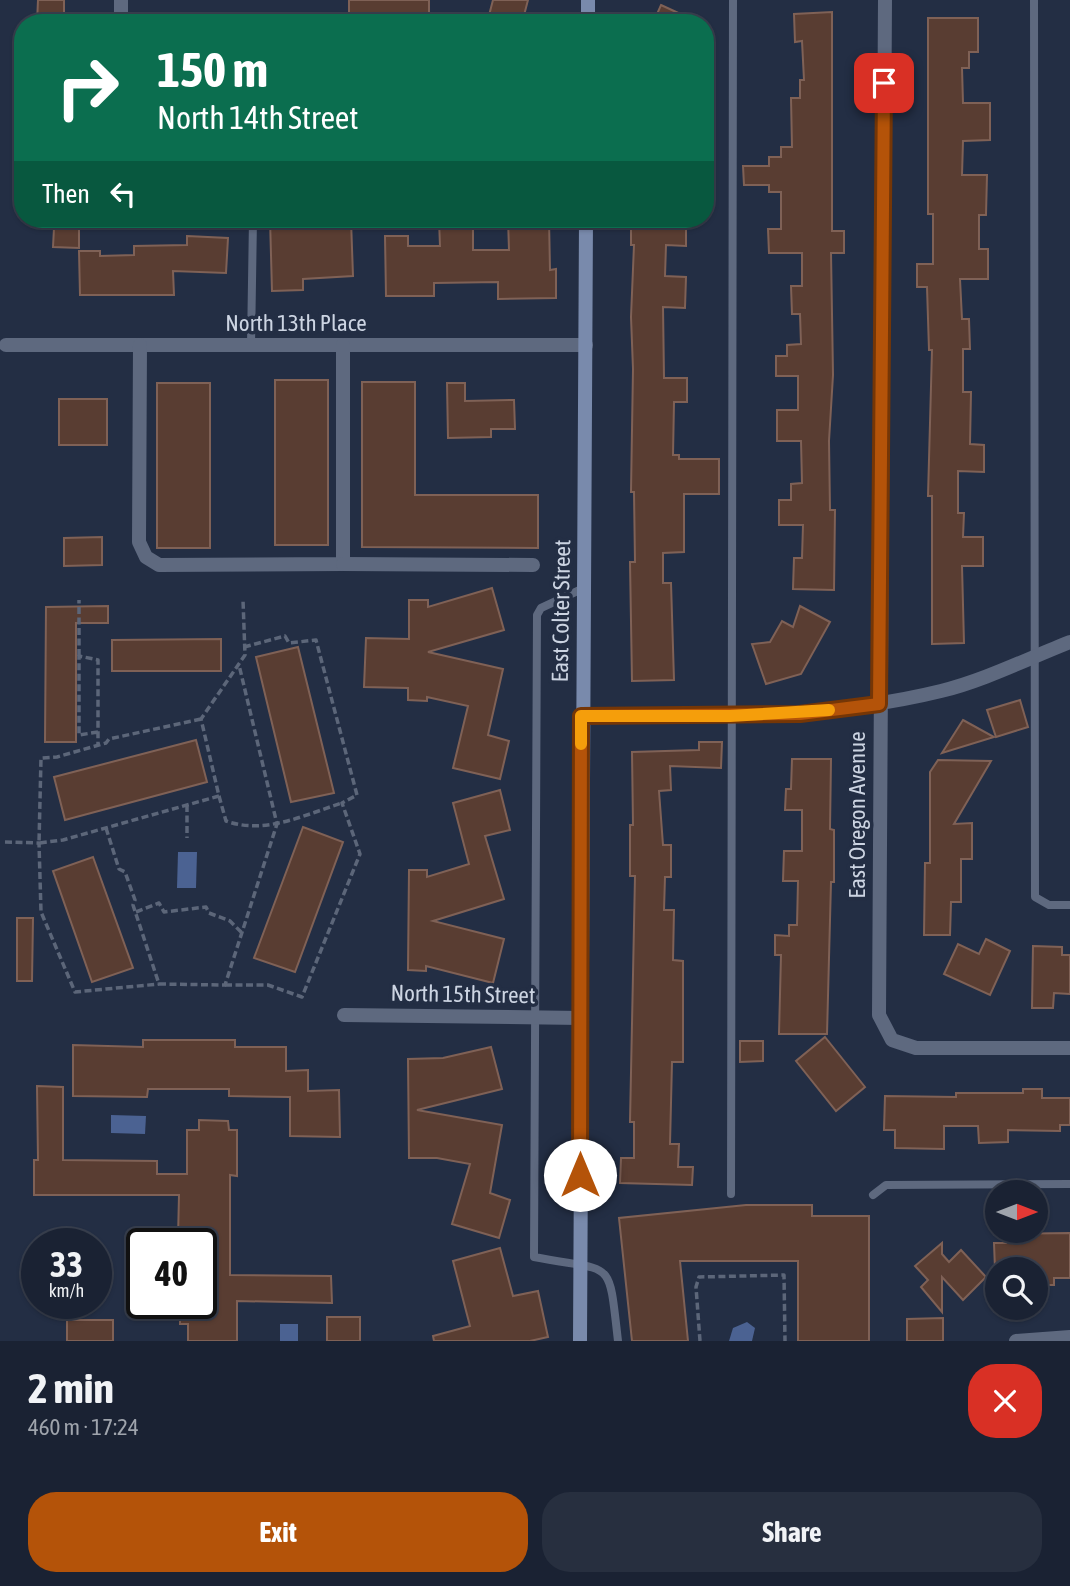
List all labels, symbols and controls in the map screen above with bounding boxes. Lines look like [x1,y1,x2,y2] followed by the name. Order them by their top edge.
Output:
[157,41,268,97] text: 150 m
[42,42,133,133] icon: right
[854,53,914,113] pin
[865,64,903,102] icon: arrive
[157,99,359,136] text: North 14th Street
[104,175,142,213] icon: left
[42,179,90,209] text: Then
[225,310,367,336] street label: North 13th Place
[547,539,575,683] street label: East Colter Street
[844,731,870,899] street label: East Oregon Avenue
[390,980,536,1008] street label: North 15th Street
[543,1138,617,1212] position arrow
[985,1180,1048,1242] north arrow
[985,1180,1048,1320] map controls
[126,1228,217,1319] speed limit sign: 40
[50,1244,83,1284] text: 33
[985,1257,1048,1320] button: search
[49,1280,84,1301] text: km/h
[28,1364,114,1412] text: 2 min
[968,1364,1042,1438] button: close
[28,1414,139,1440] text: 460 m · 17:24
[28,1492,528,1572] button: Exit
[542,1492,1042,1572] button: Share

